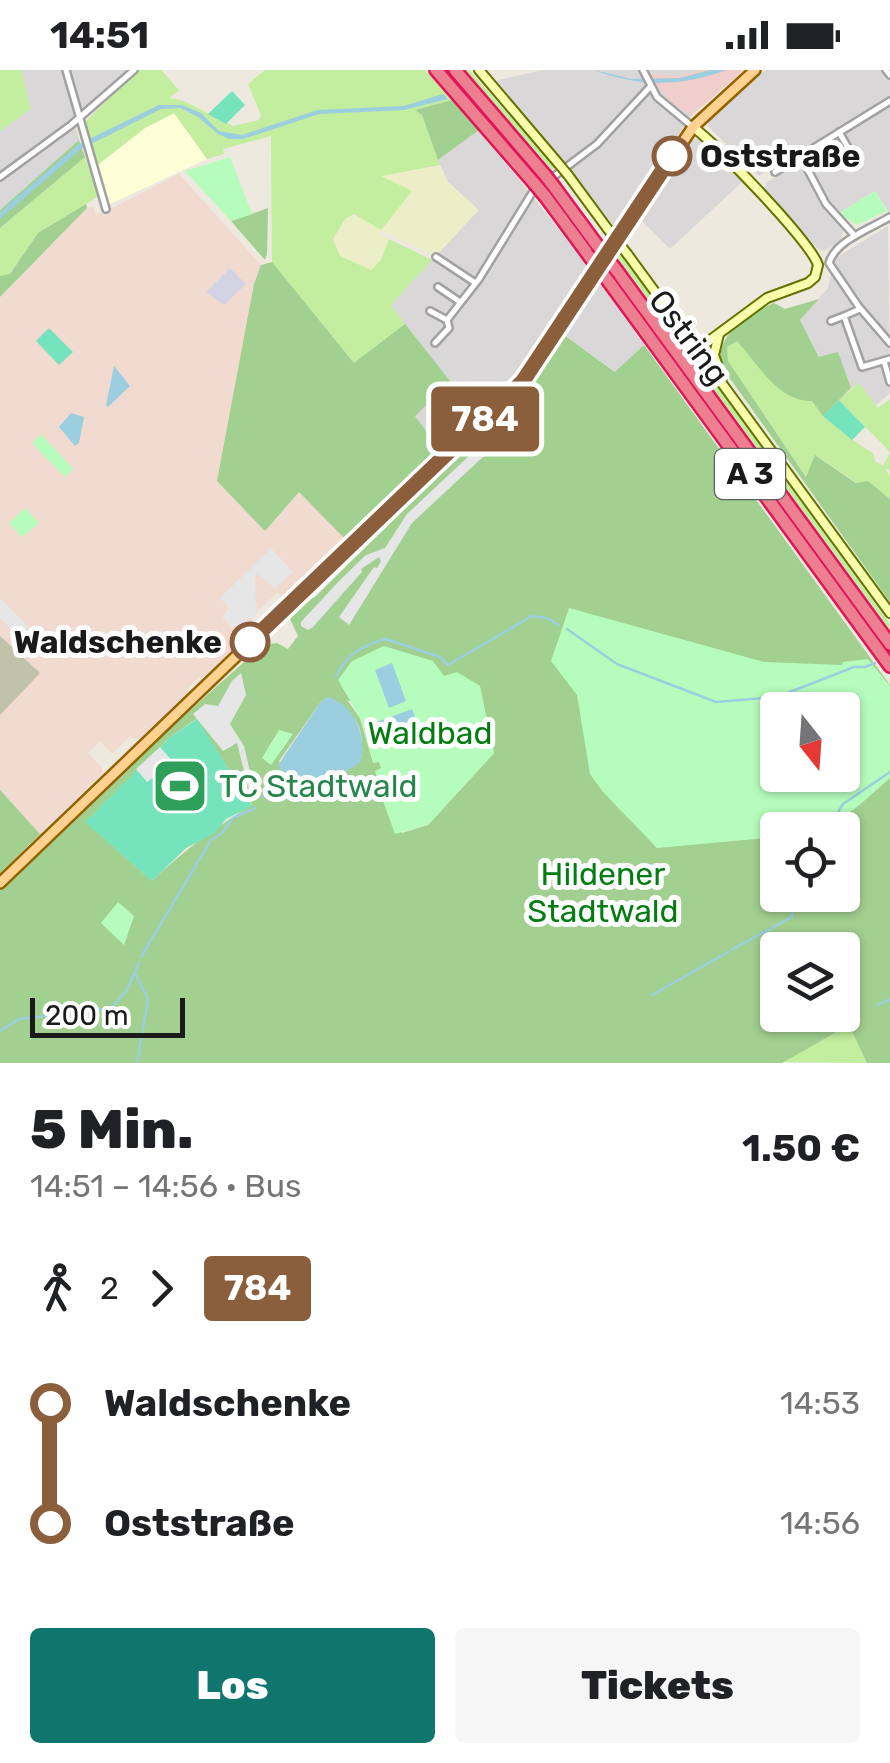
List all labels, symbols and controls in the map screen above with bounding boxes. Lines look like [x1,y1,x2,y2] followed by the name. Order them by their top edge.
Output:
[50,12,149,58] text: 14:51
[653,137,691,175] marker: Oststraße
[700,137,861,175] place label: Oststraße
[641,282,737,392] street label: Ostring
[428,386,542,452] line badge: 784
[451,398,519,440] text: 784
[715,449,785,499] road number: A 3
[14,623,222,661] place label: Waldschenke
[231,623,269,661] marker: Waldschenke
[760,692,860,792] north arrow
[760,692,860,1032] map controls
[367,714,493,752] park label: Waldbad
[150,756,210,816] sports icon: TC Stadtwald
[219,767,418,805] place label: TC Stadtwald
[760,812,860,912] button: locate
[527,855,679,930] park label: Hildener Stadtwald
[760,932,860,1032] button: layers
[30,993,185,1038] scale bar
[45,999,129,1032] text: 200 m
[30,1097,193,1162] text: 5 Min.
[742,1125,860,1171] text: 1.50 €
[30,1167,301,1205] text: 14:51 – 14:56 · Bus
[30,1261,85,1316] icon: walk
[134,1261,189,1316] icon: forward
[224,1267,291,1309] text: 784
[100,1269,119,1307] text: 2
[104,1380,351,1426] text: Waldschenke
[780,1384,860,1422] text: 14:53
[104,1500,295,1546] text: Oststraße
[780,1504,860,1542] text: 14:56
[30,1628,435,1743] button: Los
[455,1628,860,1743] button: Tickets

